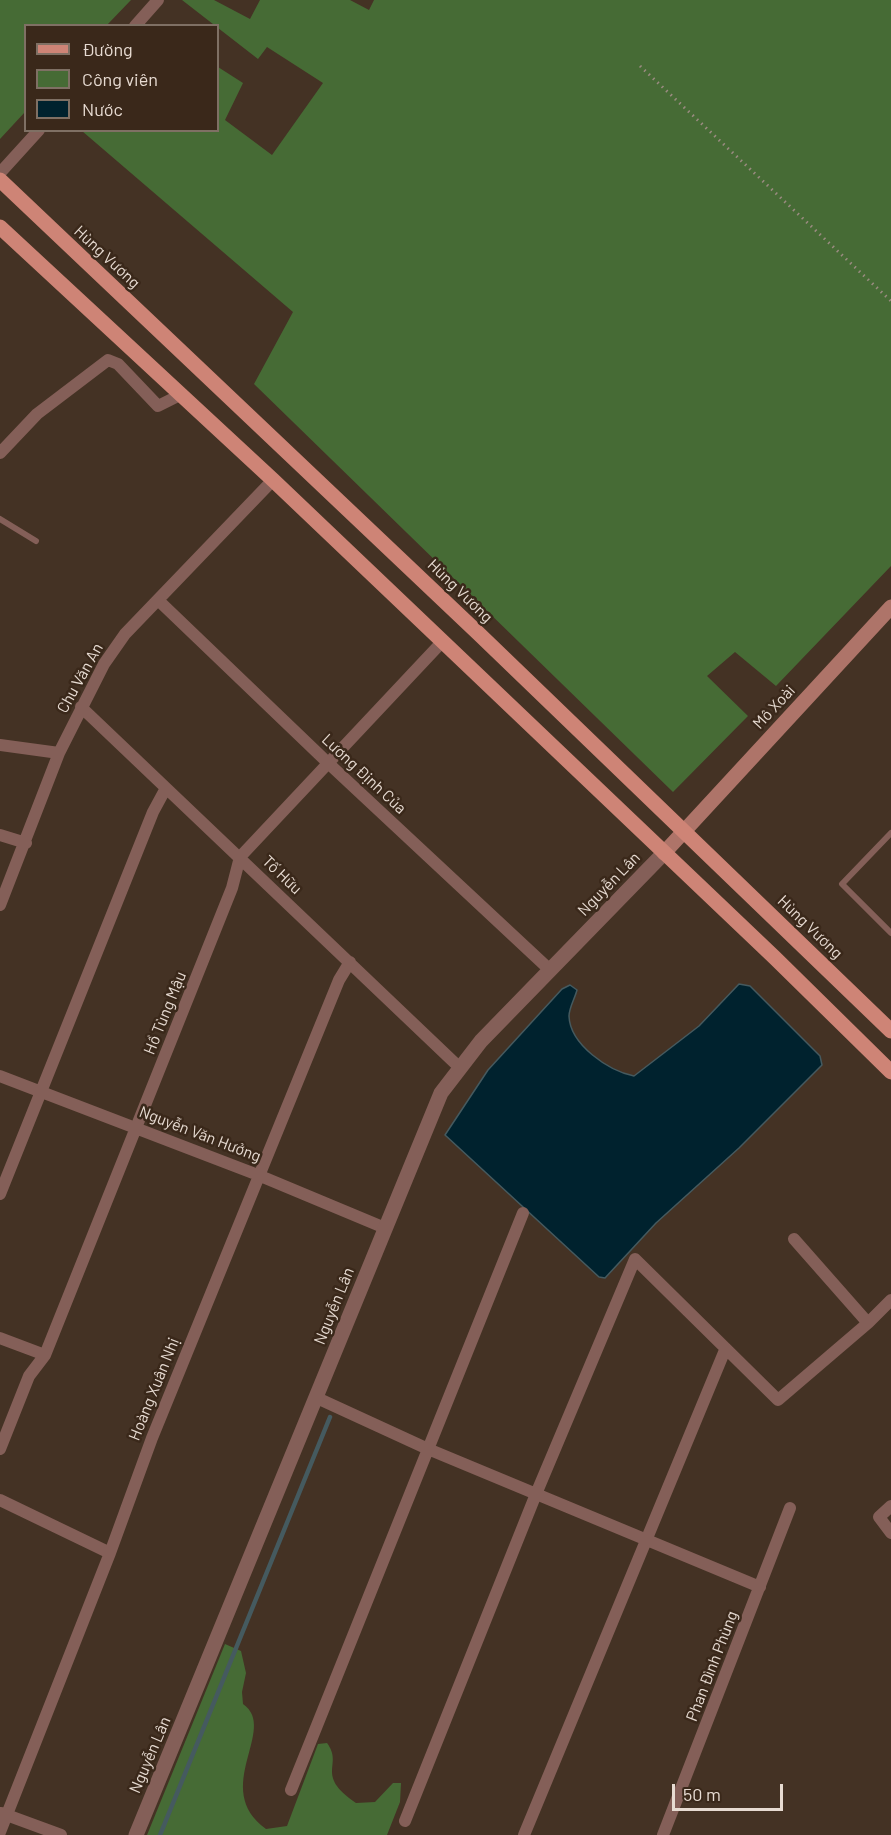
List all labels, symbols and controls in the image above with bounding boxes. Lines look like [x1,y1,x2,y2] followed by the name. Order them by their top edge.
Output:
[24,24,219,132] legend
[82,38,133,60] text: Đường
[82,68,158,90] text: Công viên
[82,98,123,120] text: Nước
[70,222,144,292] street label: Hùng Vương
[423,555,497,627] street label: Hùng Vương
[53,640,107,716] street label: Chu Văn An
[749,681,799,733] street label: Mô Xoài
[318,730,410,818] street label: Lương Định Của
[574,848,644,920] street label: Nguyễn Lân
[258,852,306,898] street label: Tố Hữu
[773,891,847,963] street label: Hùng Vương
[140,969,190,1057] street label: Hồ Tùng Mậu
[136,1102,264,1166] street label: Nguyễn Văn Hưởng
[310,1265,358,1347] street label: Nguyễn Lân
[125,1335,183,1443] street label: Hoàng Xuân Nhị
[682,1608,742,1724] street label: Phan Đình Phùng
[125,1714,175,1796] street label: Nguyễn Lân
[675,1772,786,1810] scale bar
[683,1783,721,1805] text: 50 m

